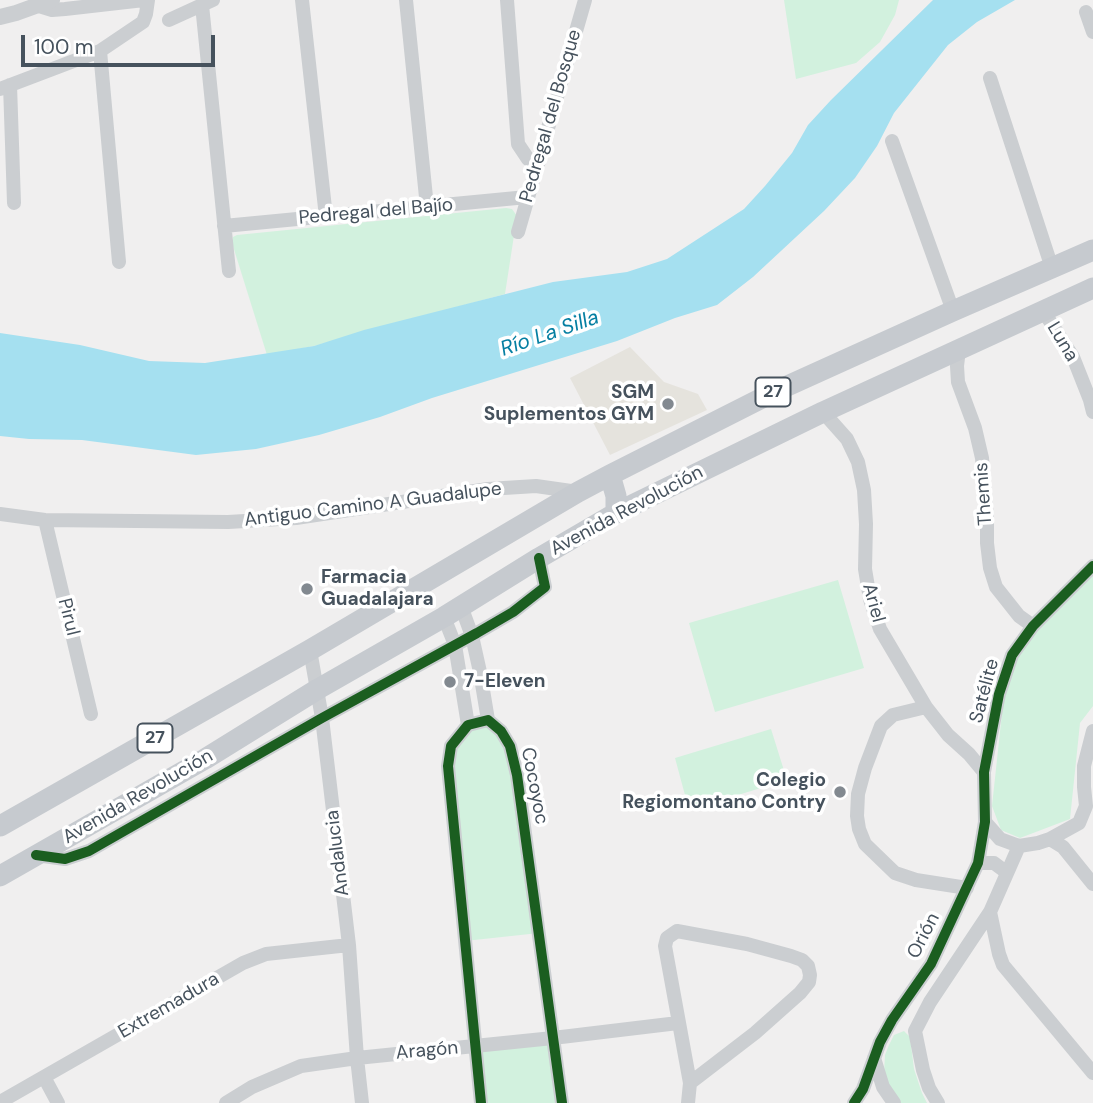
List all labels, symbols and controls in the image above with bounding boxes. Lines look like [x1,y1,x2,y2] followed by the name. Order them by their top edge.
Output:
[24,21,219,65] scale bar
[515,27,587,205] street label: Pedregal del Bosque
[34,33,94,61] text: 100 m
[298,194,454,230] street label: Pedregal del Bajío
[497,305,603,363] water label: Río La Silla
[1041,318,1083,366] street label: Luna
[756,378,790,406] road number: 27
[484,382,654,426] place label: SGM Suplementos GYM
[660,396,676,412] marker: SGM Suplementos GYM
[547,461,707,561] street label: Avenida Revolución
[970,462,998,526] street label: Themis
[243,478,503,532] street label: Antiguo Camino A Guadalupe
[321,567,434,611] place label: Farmacia Guadalajara
[299,581,315,597] marker: Farmacia Guadalajara
[857,581,889,625] street label: Ariel
[52,596,84,638] street label: Pirul
[965,656,1005,726] street label: Satélite
[464,671,546,693] place label: 7-Eleven
[442,674,458,690] marker: 7-Eleven
[138,724,172,752] road number: 27
[59,745,217,849] street label: Avenida Revolución
[515,746,553,826] street label: Cocoyoc
[622,770,826,814] place label: Colegio Regiomontano Contry
[832,784,848,800] marker: Colegio Regiomontano Contry
[321,809,355,897] street label: Andalucia
[903,909,945,963] street label: Orión
[115,968,223,1044] street label: Extremadura
[395,1037,459,1065] street label: Aragón

